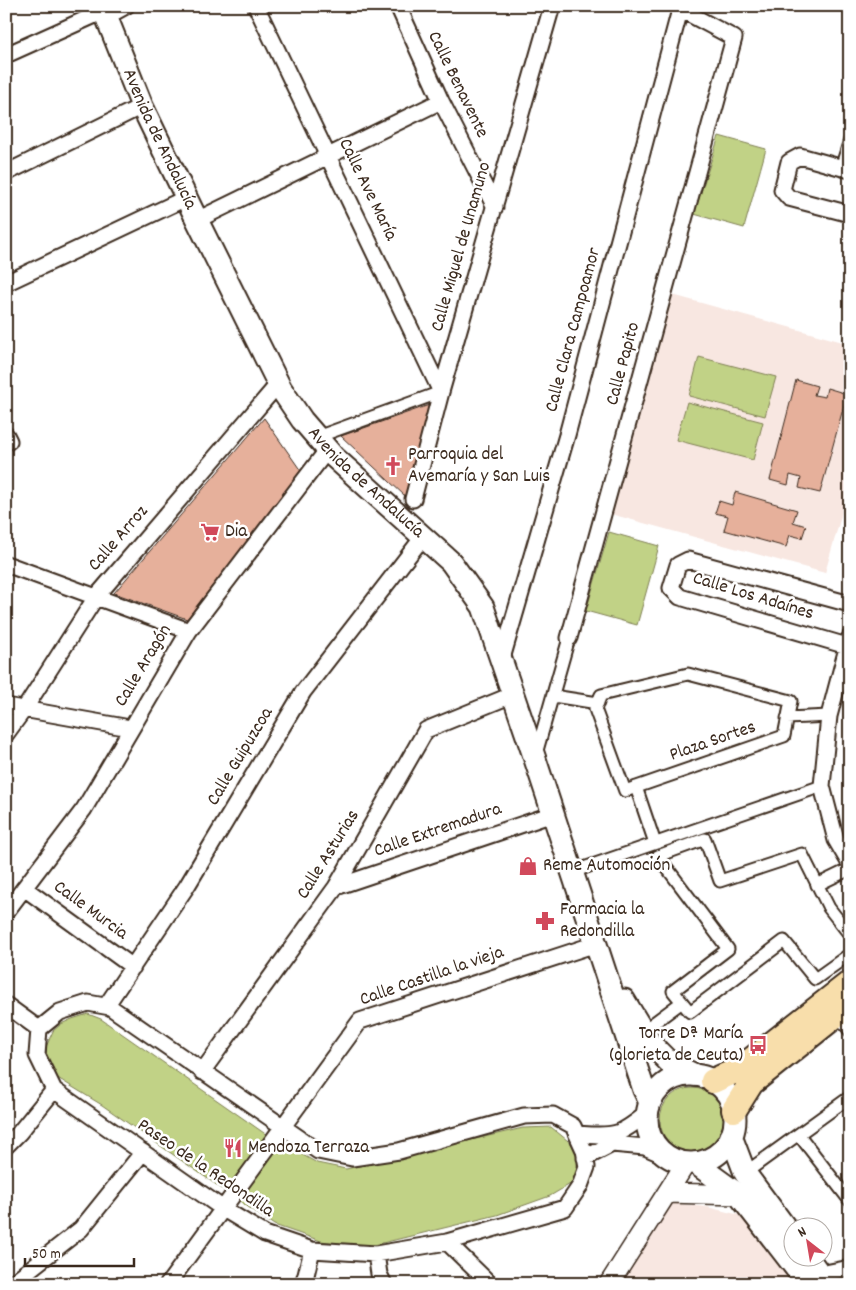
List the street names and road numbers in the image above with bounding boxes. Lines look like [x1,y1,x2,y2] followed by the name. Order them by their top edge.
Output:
[420,27,494,143] street label: Calle Benavente
[115,65,204,215] street label: Avenida de Andalucía
[331,134,404,247] street label: Calle Ave María
[425,159,499,335] street label: Calle Miguel de Unamuno
[539,245,609,415] street label: Calle Clara Campoamor
[600,319,648,409] street label: Calle Papito
[300,421,431,546] street label: Avenida de Andalucía
[83,500,155,578] street label: Calle Arroz
[689,566,817,628] street label: Calle Los Adaínes
[109,620,179,712] street label: Calle Aragón
[201,702,282,811] street label: Calle Guipuzcoa
[666,715,760,769] street label: Plaza Sortes
[371,796,506,865] street label: Calle Extremadura
[291,805,367,905] street label: Calle Asturias
[47,875,134,948] street label: Calle Murcia
[356,939,509,1014] street label: Calle Castilla la vieja
[131,1113,280,1226] street label: Paseo de la Redondilla

